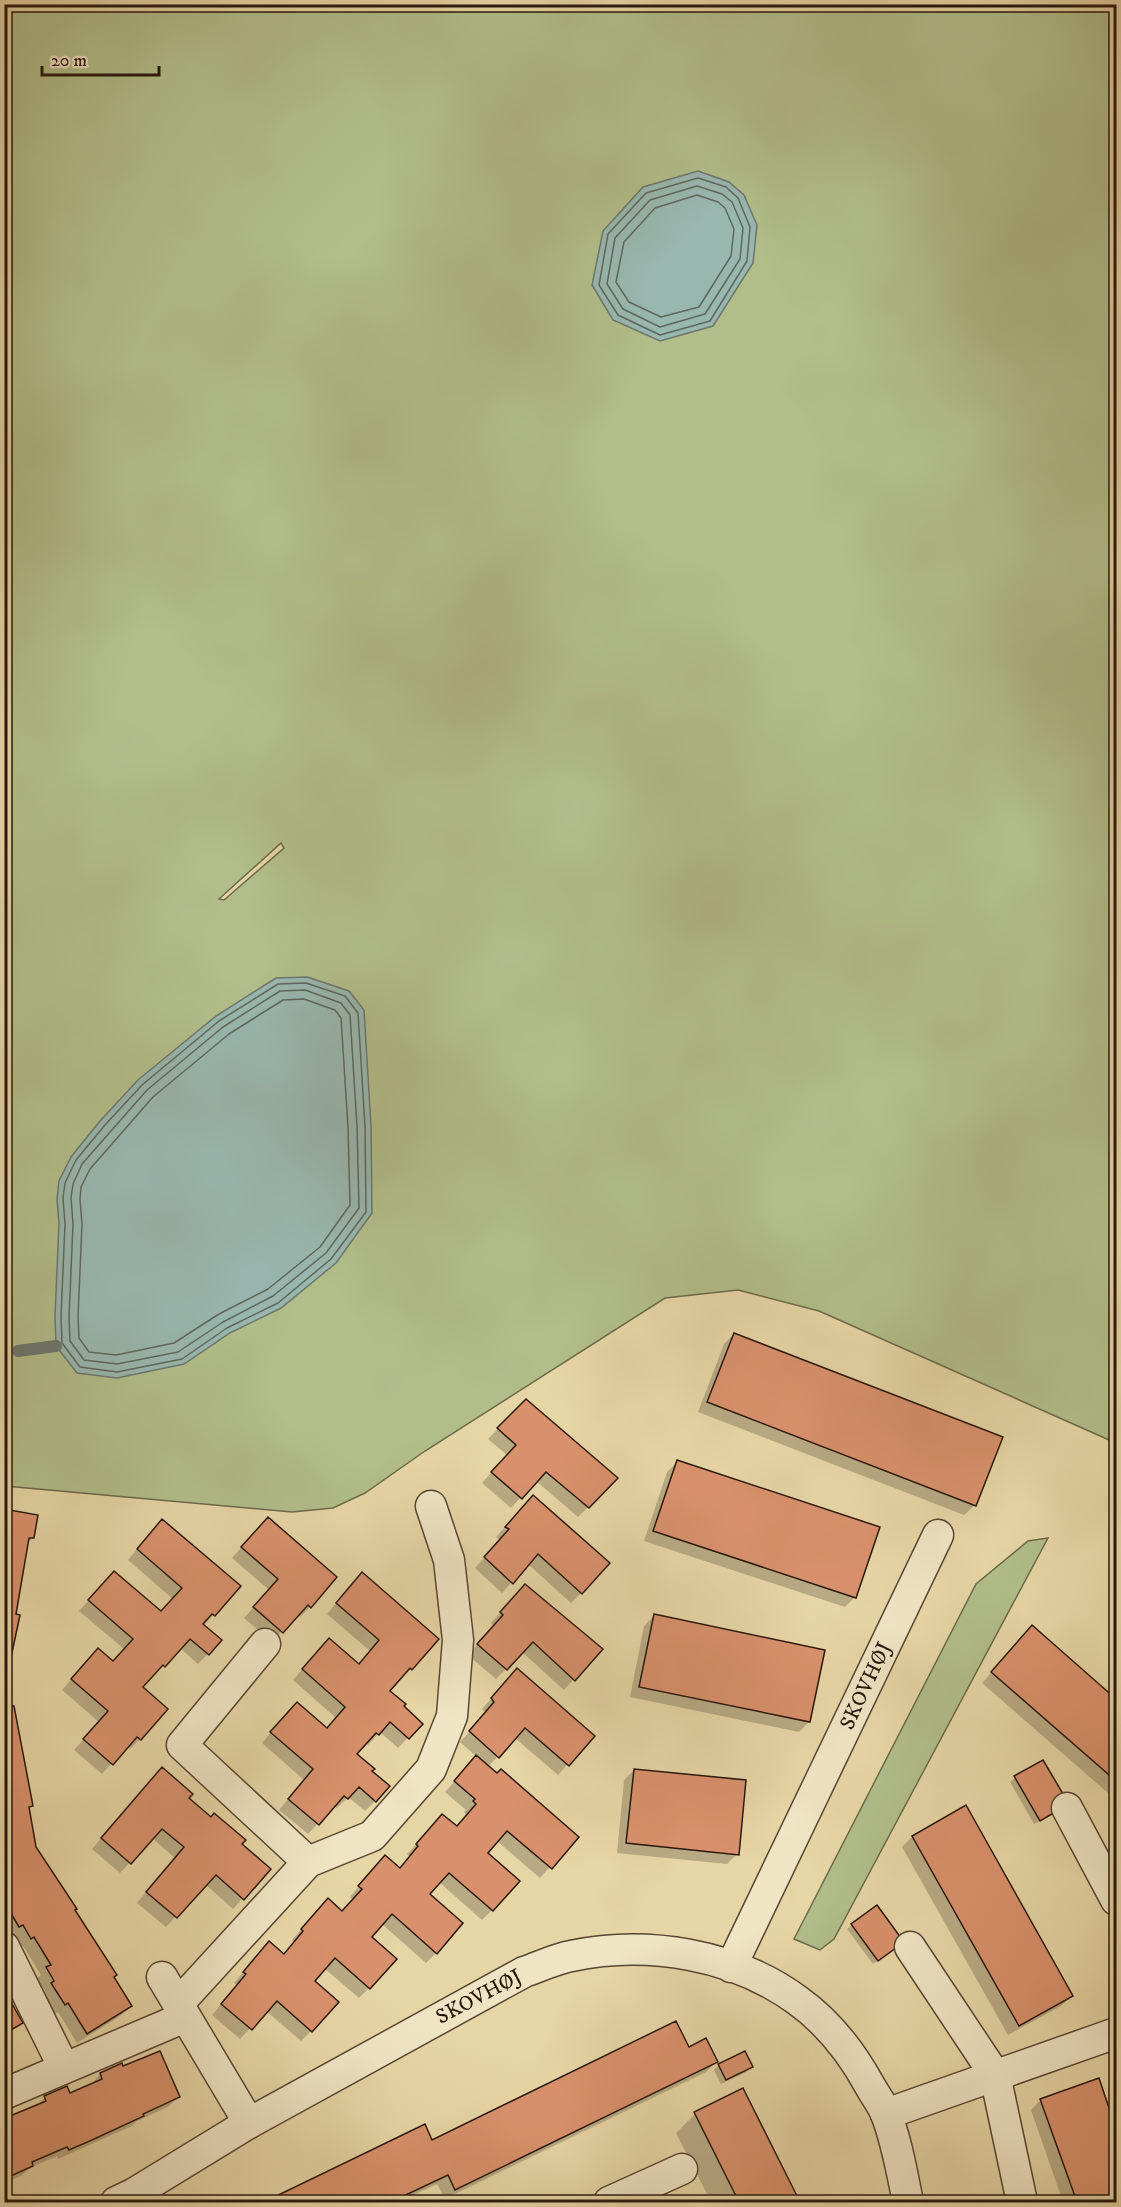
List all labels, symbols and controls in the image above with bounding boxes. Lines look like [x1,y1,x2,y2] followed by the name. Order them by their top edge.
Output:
[42,39,159,77] scale bar
[51,50,87,72] text: 20 m
[834,1638,898,1734] street label: SKOVHØJ
[432,1964,526,2030] street label: SKOVHØJ

